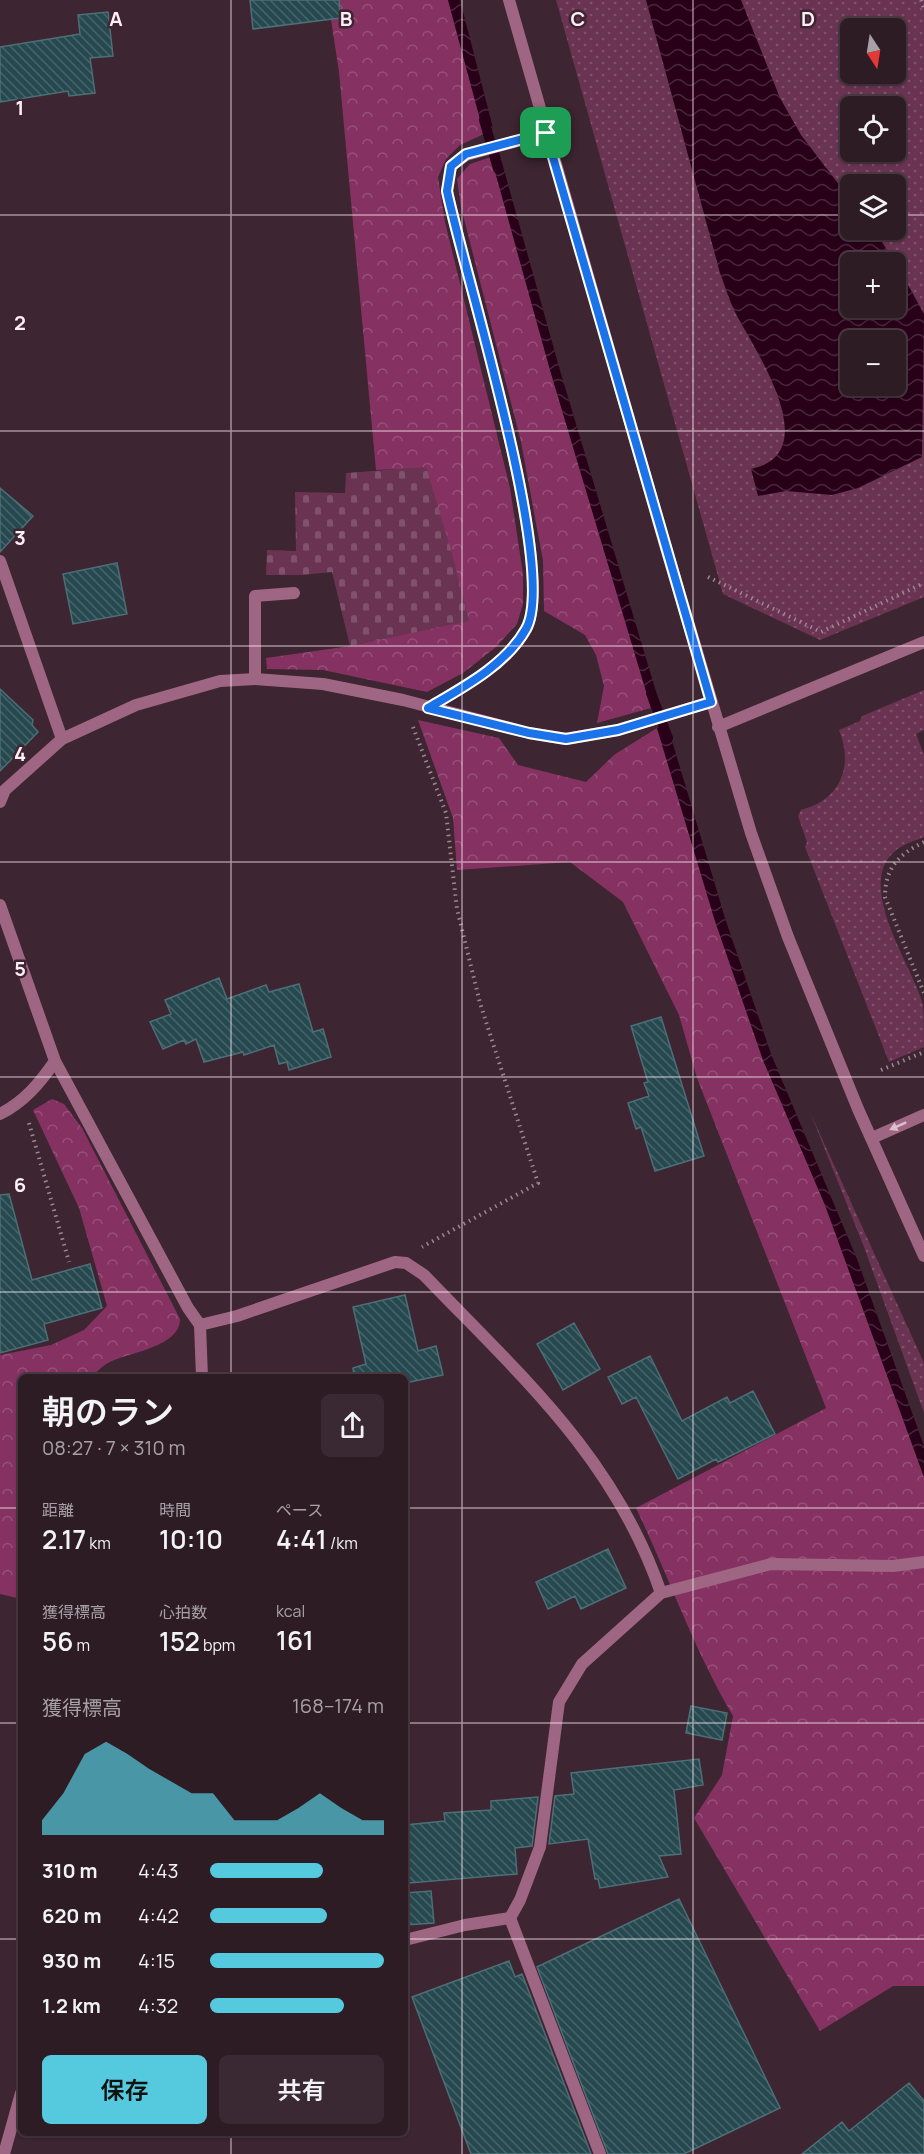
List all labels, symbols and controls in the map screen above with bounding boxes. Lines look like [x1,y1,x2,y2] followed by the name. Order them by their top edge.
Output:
[109,5,123,32] text: A
[340,5,353,32] text: B
[571,5,585,32] text: C
[801,5,815,32] text: D
[840,18,906,84] north arrow
[840,18,906,396] map controls
[16,94,24,121] text: 1
[840,96,906,162] button: locate
[520,107,571,158] pin
[529,116,562,149] icon: arrive
[840,174,906,240] button: layers
[840,252,906,318] button: +
[14,309,26,336] text: 2
[840,330,906,396] button: −
[14,524,26,551] text: 3
[14,740,26,767] text: 4
[14,955,26,982] text: 5
[889,1122,907,1132] one-way arrow
[14,1171,26,1198] text: 6
[42,1389,174,1434] text: 朝のラン
[321,1394,384,1457] button: share
[42,1434,186,1461] text: 08:27 · 7 × 310 m
[42,1499,74,1521] text: 距離
[159,1499,191,1521] text: 時間
[276,1499,323,1521] text: ペース
[42,1521,86,1557] text: 2.17
[159,1521,223,1557] text: 10:10
[276,1521,327,1557] text: 4:41
[86,1532,111,1554] text: km
[327,1532,358,1554] text: /km
[276,1600,305,1622] text: kcal
[42,1601,106,1623] text: 獲得標高
[159,1601,207,1623] text: 心拍数
[276,1622,314,1658] text: 161
[42,1623,73,1659] text: 56
[159,1623,200,1659] text: 152
[73,1634,90,1656] text: m
[200,1634,235,1656] text: bpm
[292,1692,384,1719] text: 168–174 m
[42,1694,122,1721] text: 獲得標高
[42,1857,98,1884] text: 310 m
[138,1857,179,1884] text: 4:43
[42,1902,101,1929] text: 620 m
[138,1902,179,1929] text: 4:42
[42,1947,101,1974] text: 930 m
[138,1947,175,1974] text: 4:15
[42,1992,101,2019] text: 1.2 km
[138,1992,178,2019] text: 4:32
[42,2055,207,2124] button: 保存
[219,2055,384,2124] button: 共有

